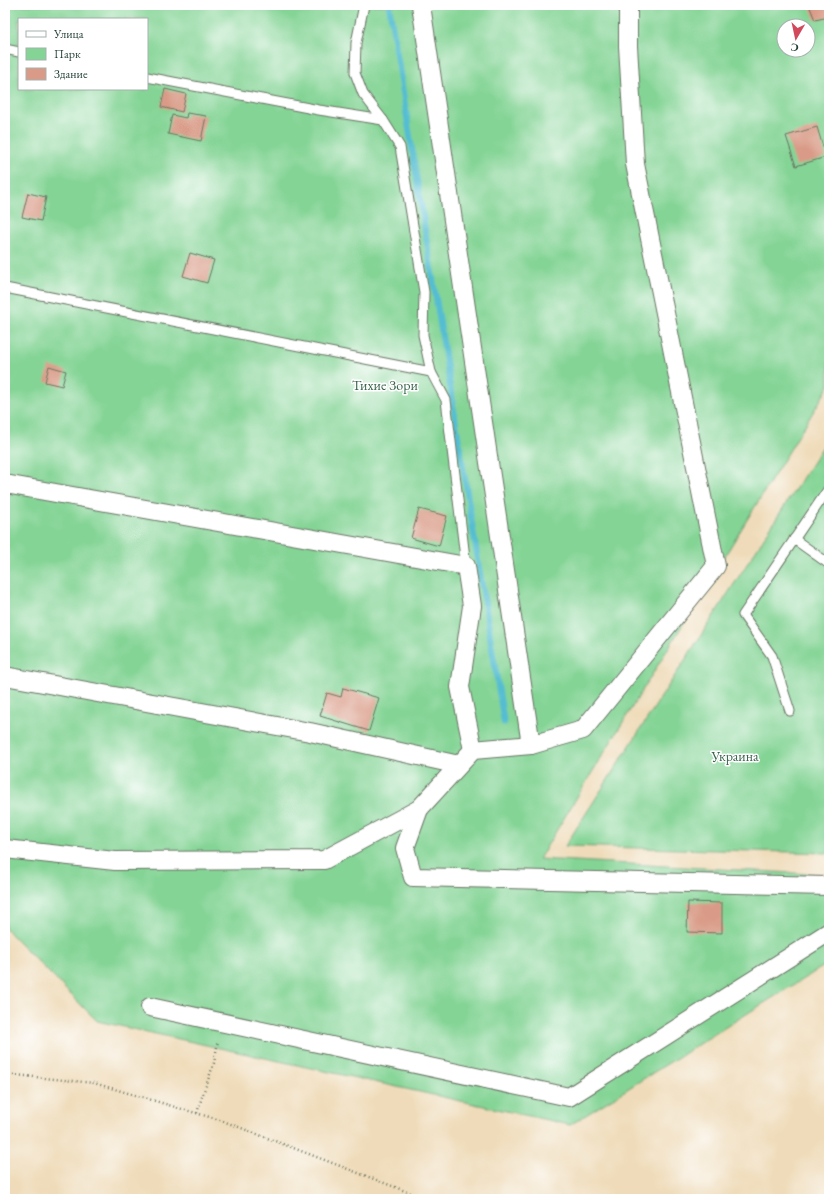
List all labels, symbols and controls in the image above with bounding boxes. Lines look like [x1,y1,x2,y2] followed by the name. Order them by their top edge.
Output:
[18,18,148,90] legend
[776,18,816,58] north arrow
[53,26,84,42] text: Улица
[789,40,799,55] text: С
[54,46,81,62] text: Парк
[54,66,88,82] text: Здание
[352,376,418,394] park label: Тихие Зори
[710,747,759,765] park label: Украина

